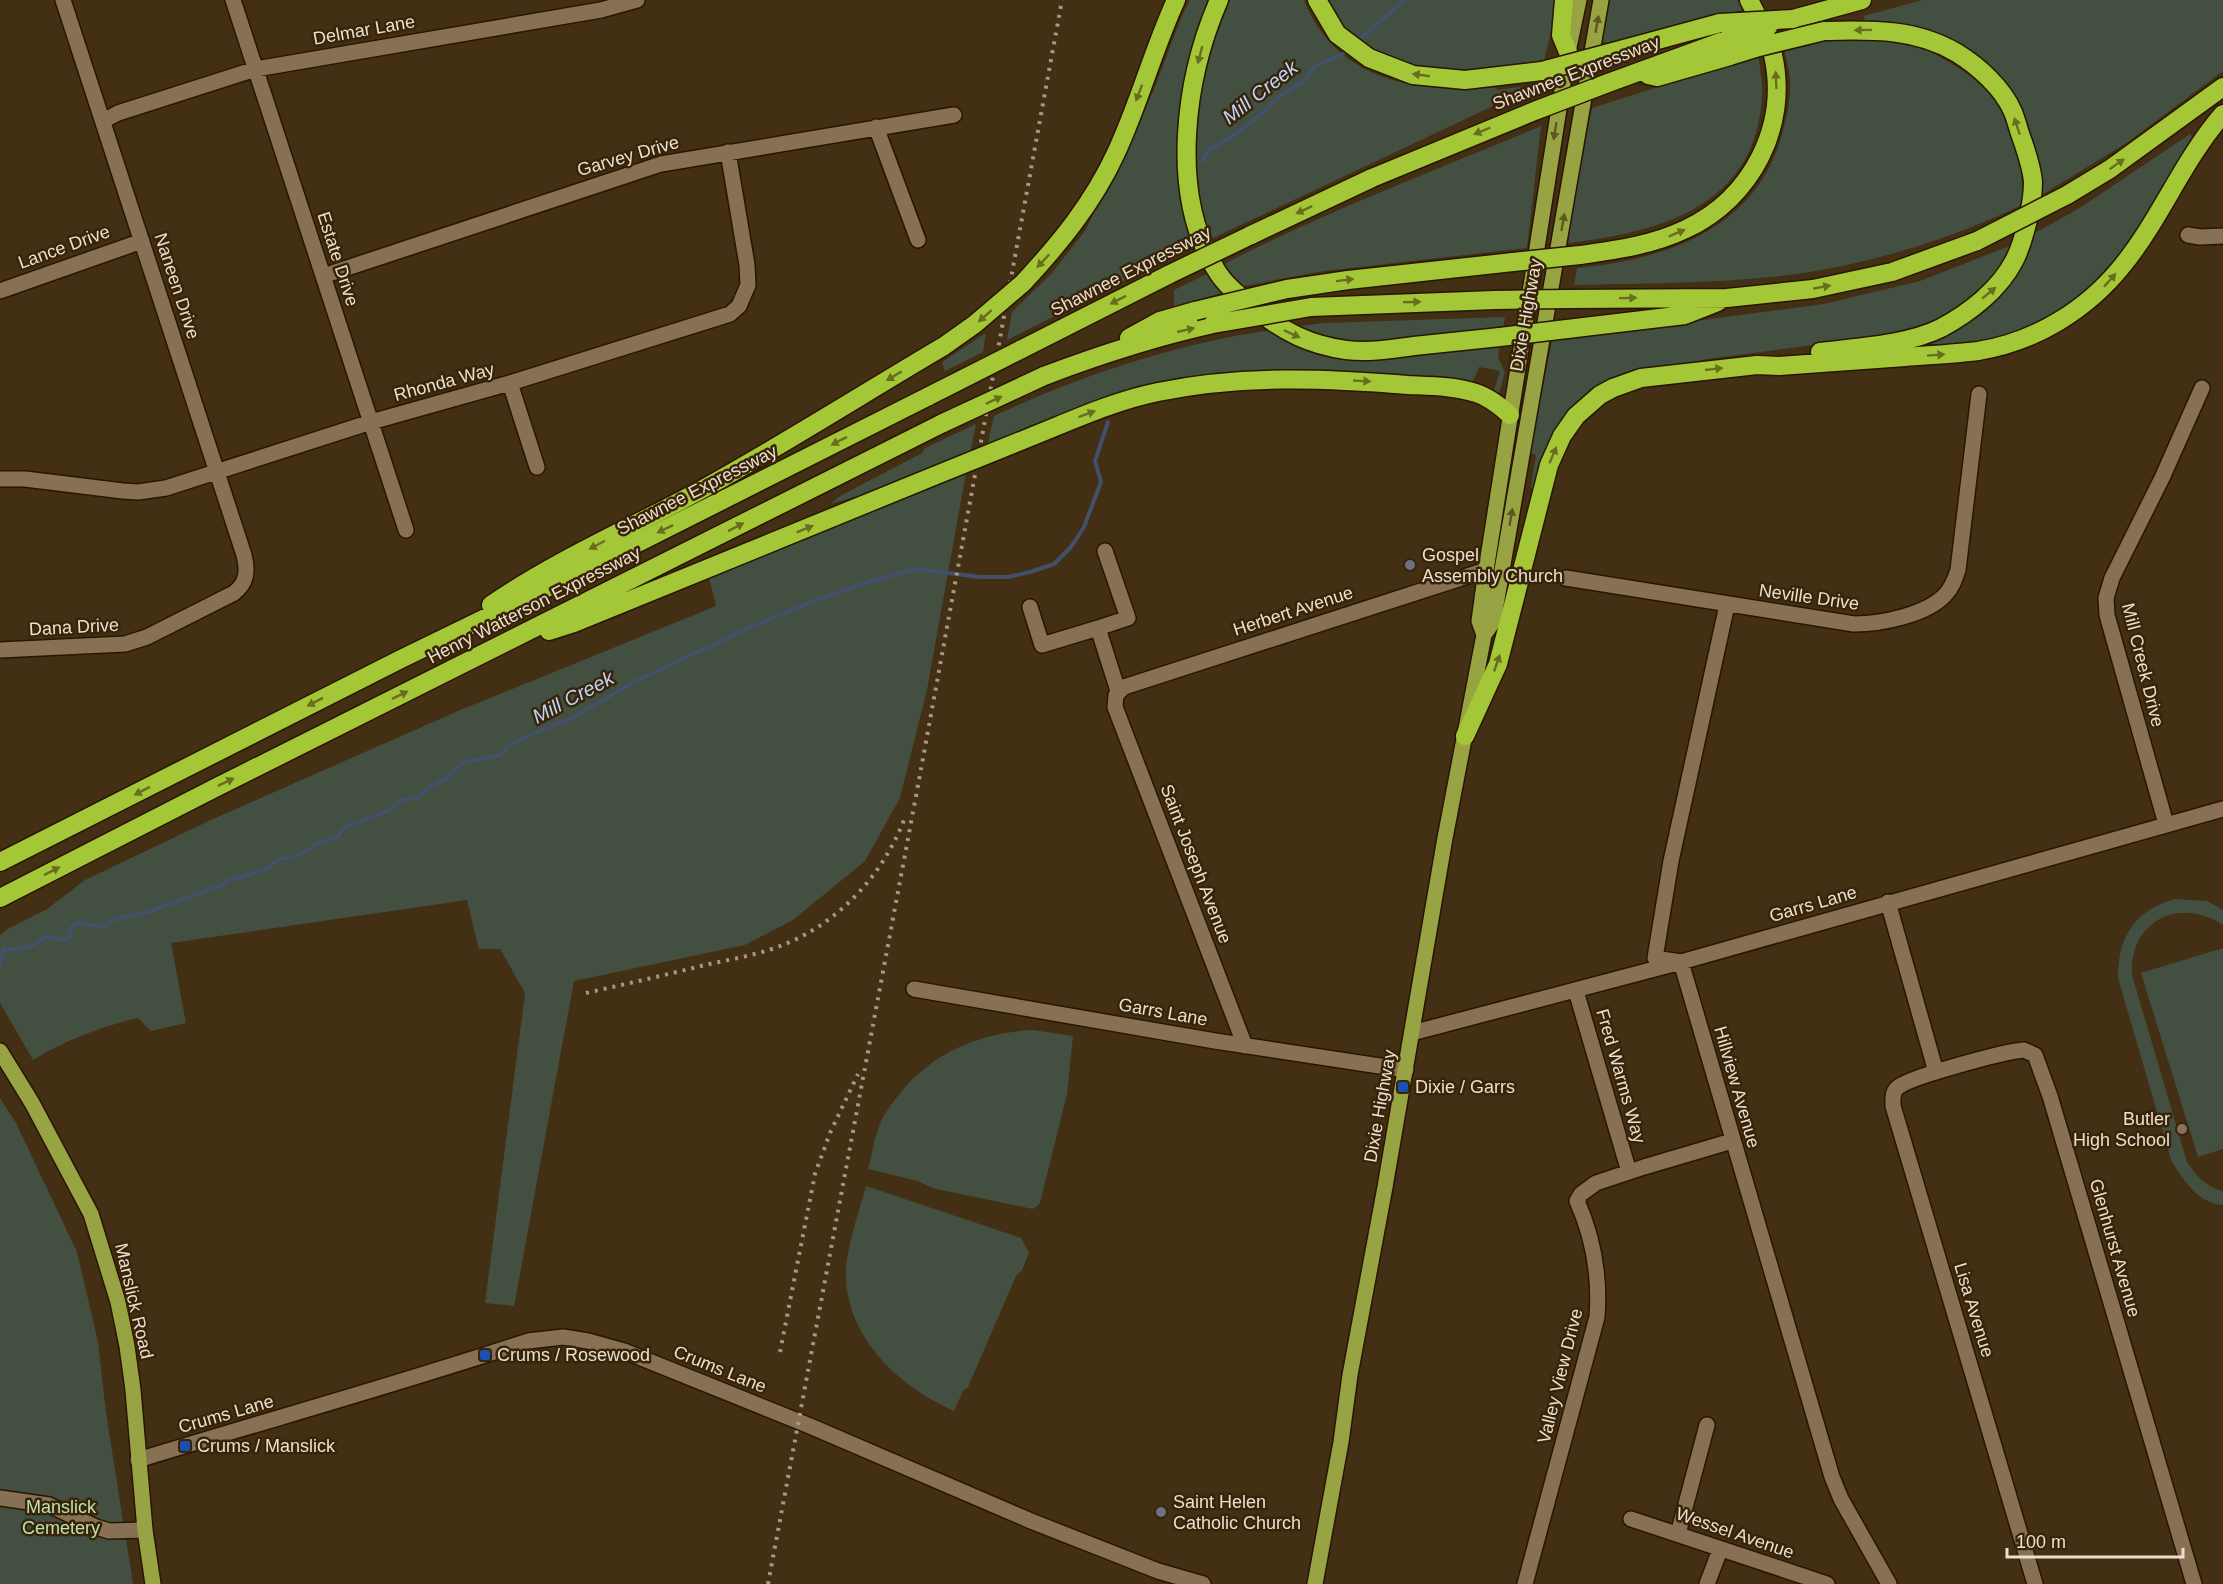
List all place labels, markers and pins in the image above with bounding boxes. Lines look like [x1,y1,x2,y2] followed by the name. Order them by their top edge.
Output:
[1422,545,1563,586] place label: Gospel Assembly Church
[1403,558,1417,572] marker: Gospel Assembly Church
[1415,1077,1515,1097] place label: Dixie / Garrs
[1396,1080,1410,1094] marker: Dixie / Garrs
[2073,1109,2170,1150] place label: Butler High School
[2175,1122,2189,1136] marker: Butler High School
[497,1345,650,1365] place label: Crums / Rosewood
[478,1348,492,1362] marker: Crums / Rosewood
[197,1436,336,1456] place label: Crums / Manslick
[178,1439,192,1453] marker: Crums / Manslick
[1173,1492,1301,1533] place label: Saint Helen Catholic Church
[1154,1505,1168,1519] marker: Saint Helen Catholic Church

